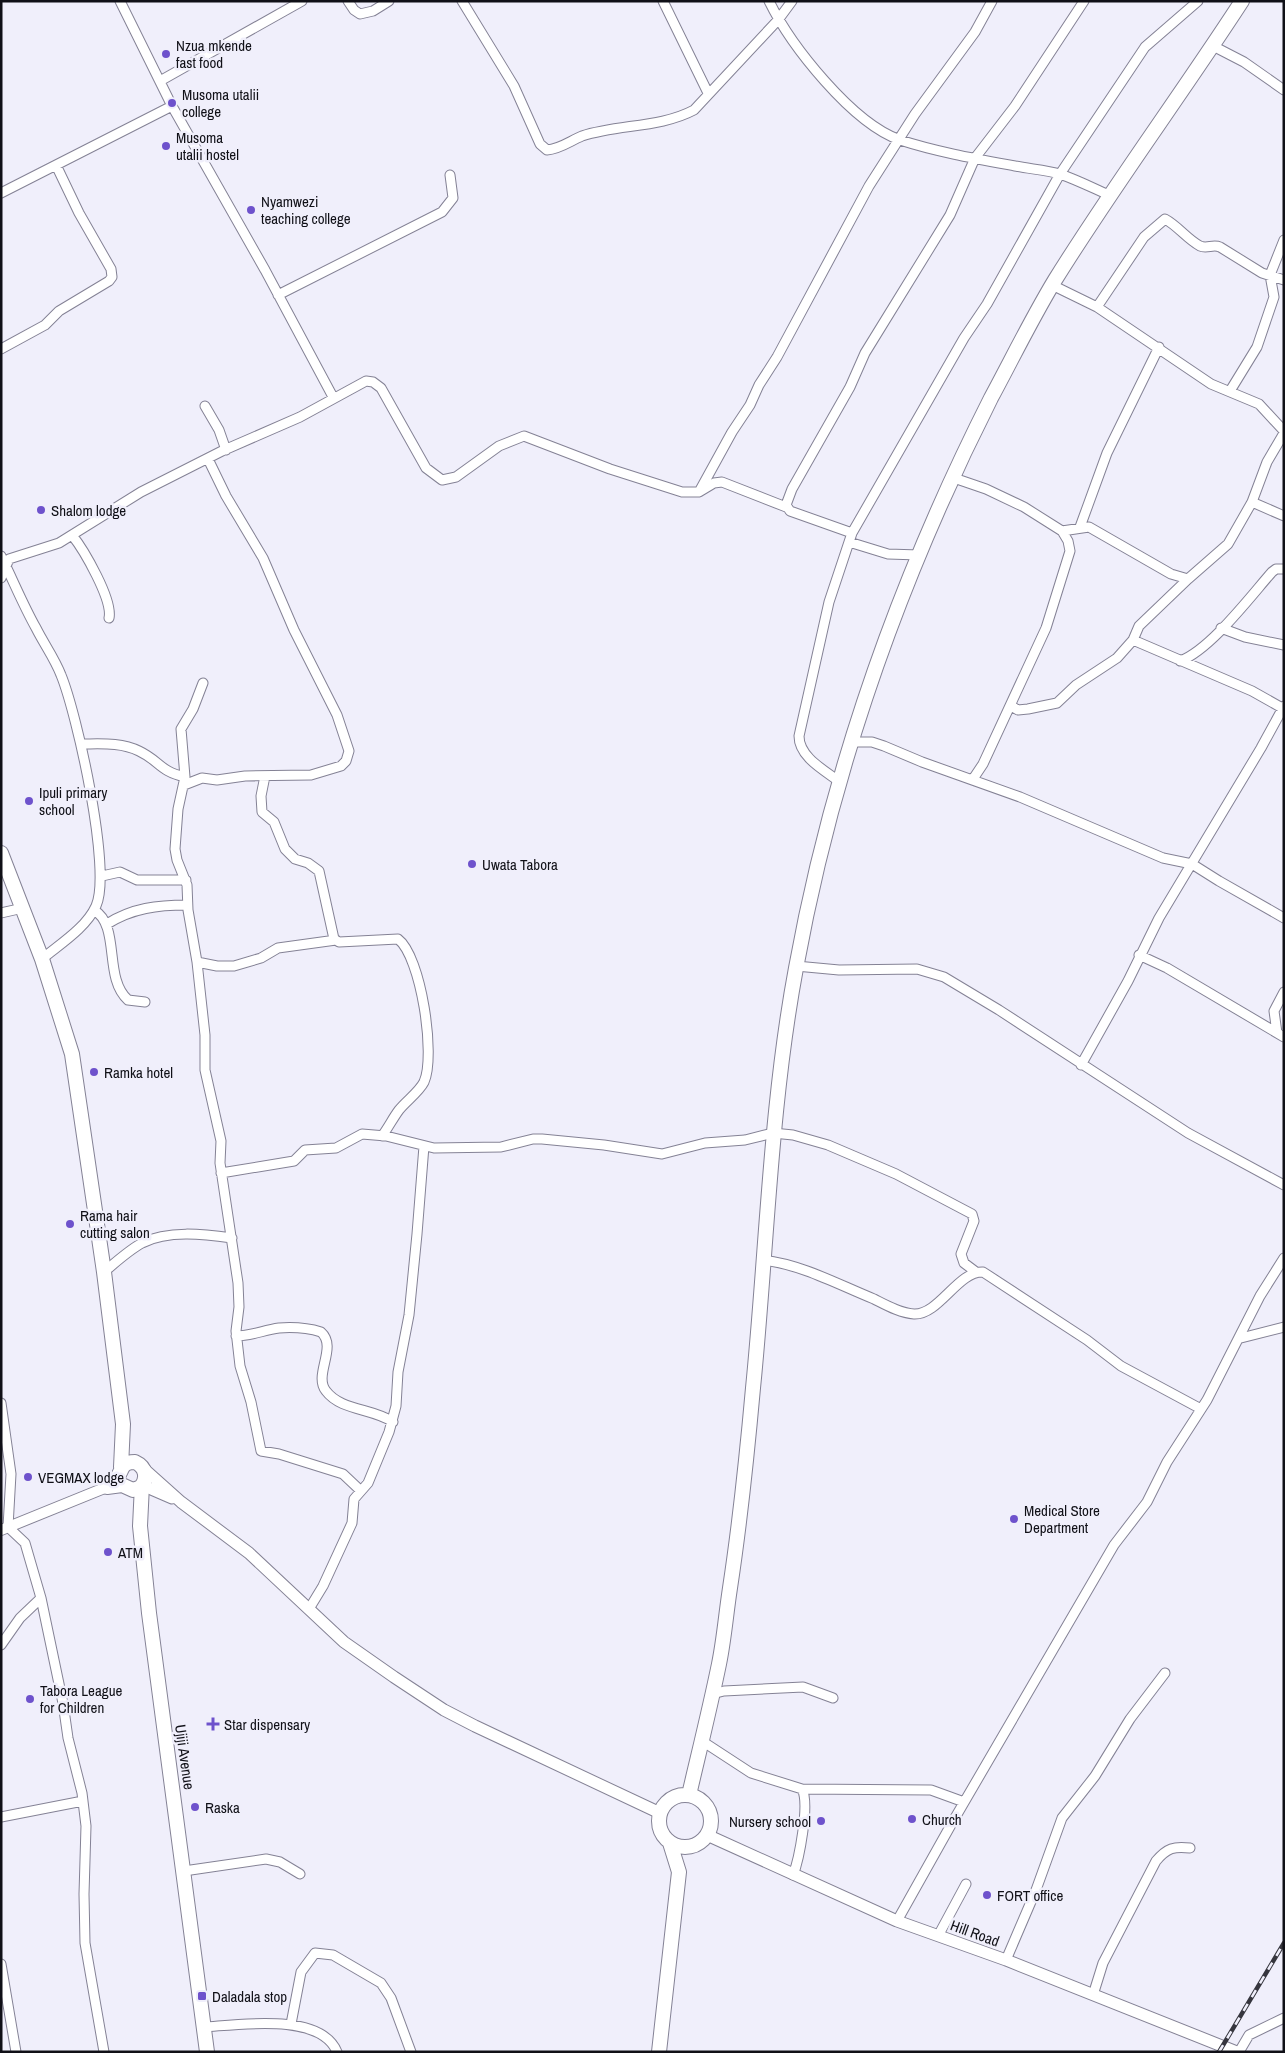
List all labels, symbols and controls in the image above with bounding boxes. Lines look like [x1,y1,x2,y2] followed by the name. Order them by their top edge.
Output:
[176,35,252,73] place label: Nzua mkende fast food
[160,48,172,60] marker: Nzua mkende fast food
[182,84,259,122] place label: Musoma utalii college
[166,97,178,109] marker: Musoma utalii college
[176,127,239,165] place label: Musoma utalii hostel
[160,140,172,152] marker: Musoma utalii hostel
[261,191,351,229] place label: Nyamwezi teaching college
[245,204,257,216] marker: Nyamwezi teaching college
[51,500,126,521] place label: Shalom lodge
[35,504,47,516] marker: Shalom lodge
[39,782,108,820] place label: Ipuli primary school
[23,795,35,807] marker: Ipuli primary school
[482,854,558,875] place label: Uwata Tabora
[466,858,478,870] marker: Uwata Tabora
[104,1062,173,1083] place label: Ramka hotel
[88,1066,100,1078] marker: Ramka hotel
[80,1205,150,1243] place label: Rama hair cutting salon
[64,1218,76,1230] marker: Rama hair cutting salon
[38,1467,124,1488] place label: VEGMAX lodge
[22,1471,34,1483] marker: VEGMAX lodge
[1024,1500,1100,1538] place label: Medical Store Department
[1008,1513,1020,1525] marker: Medical Store Department
[117,1542,143,1563] place label: ATM
[102,1546,114,1558] marker: ATM
[40,1680,122,1718] place label: Tabora League for Children
[24,1693,36,1705] marker: Tabora League for Children
[224,1714,311,1735] place label: Star dispensary
[206,1717,220,1731] marker: Star dispensary
[170,1723,200,1791] street label: Ujiji Avenue
[205,1797,240,1818] place label: Raska
[189,1801,201,1813] marker: Raska
[922,1809,962,1830] place label: Church
[729,1811,811,1832] place label: Nursery school
[906,1813,918,1825] marker: Church
[815,1815,827,1827] marker: Nursery school
[997,1885,1064,1906] place label: FORT office
[981,1889,993,1901] marker: FORT office
[948,1914,1002,1952] street label: Hill Road
[212,1986,287,2007] place label: Daladala stop
[196,1990,208,2002] marker: Daladala stop

